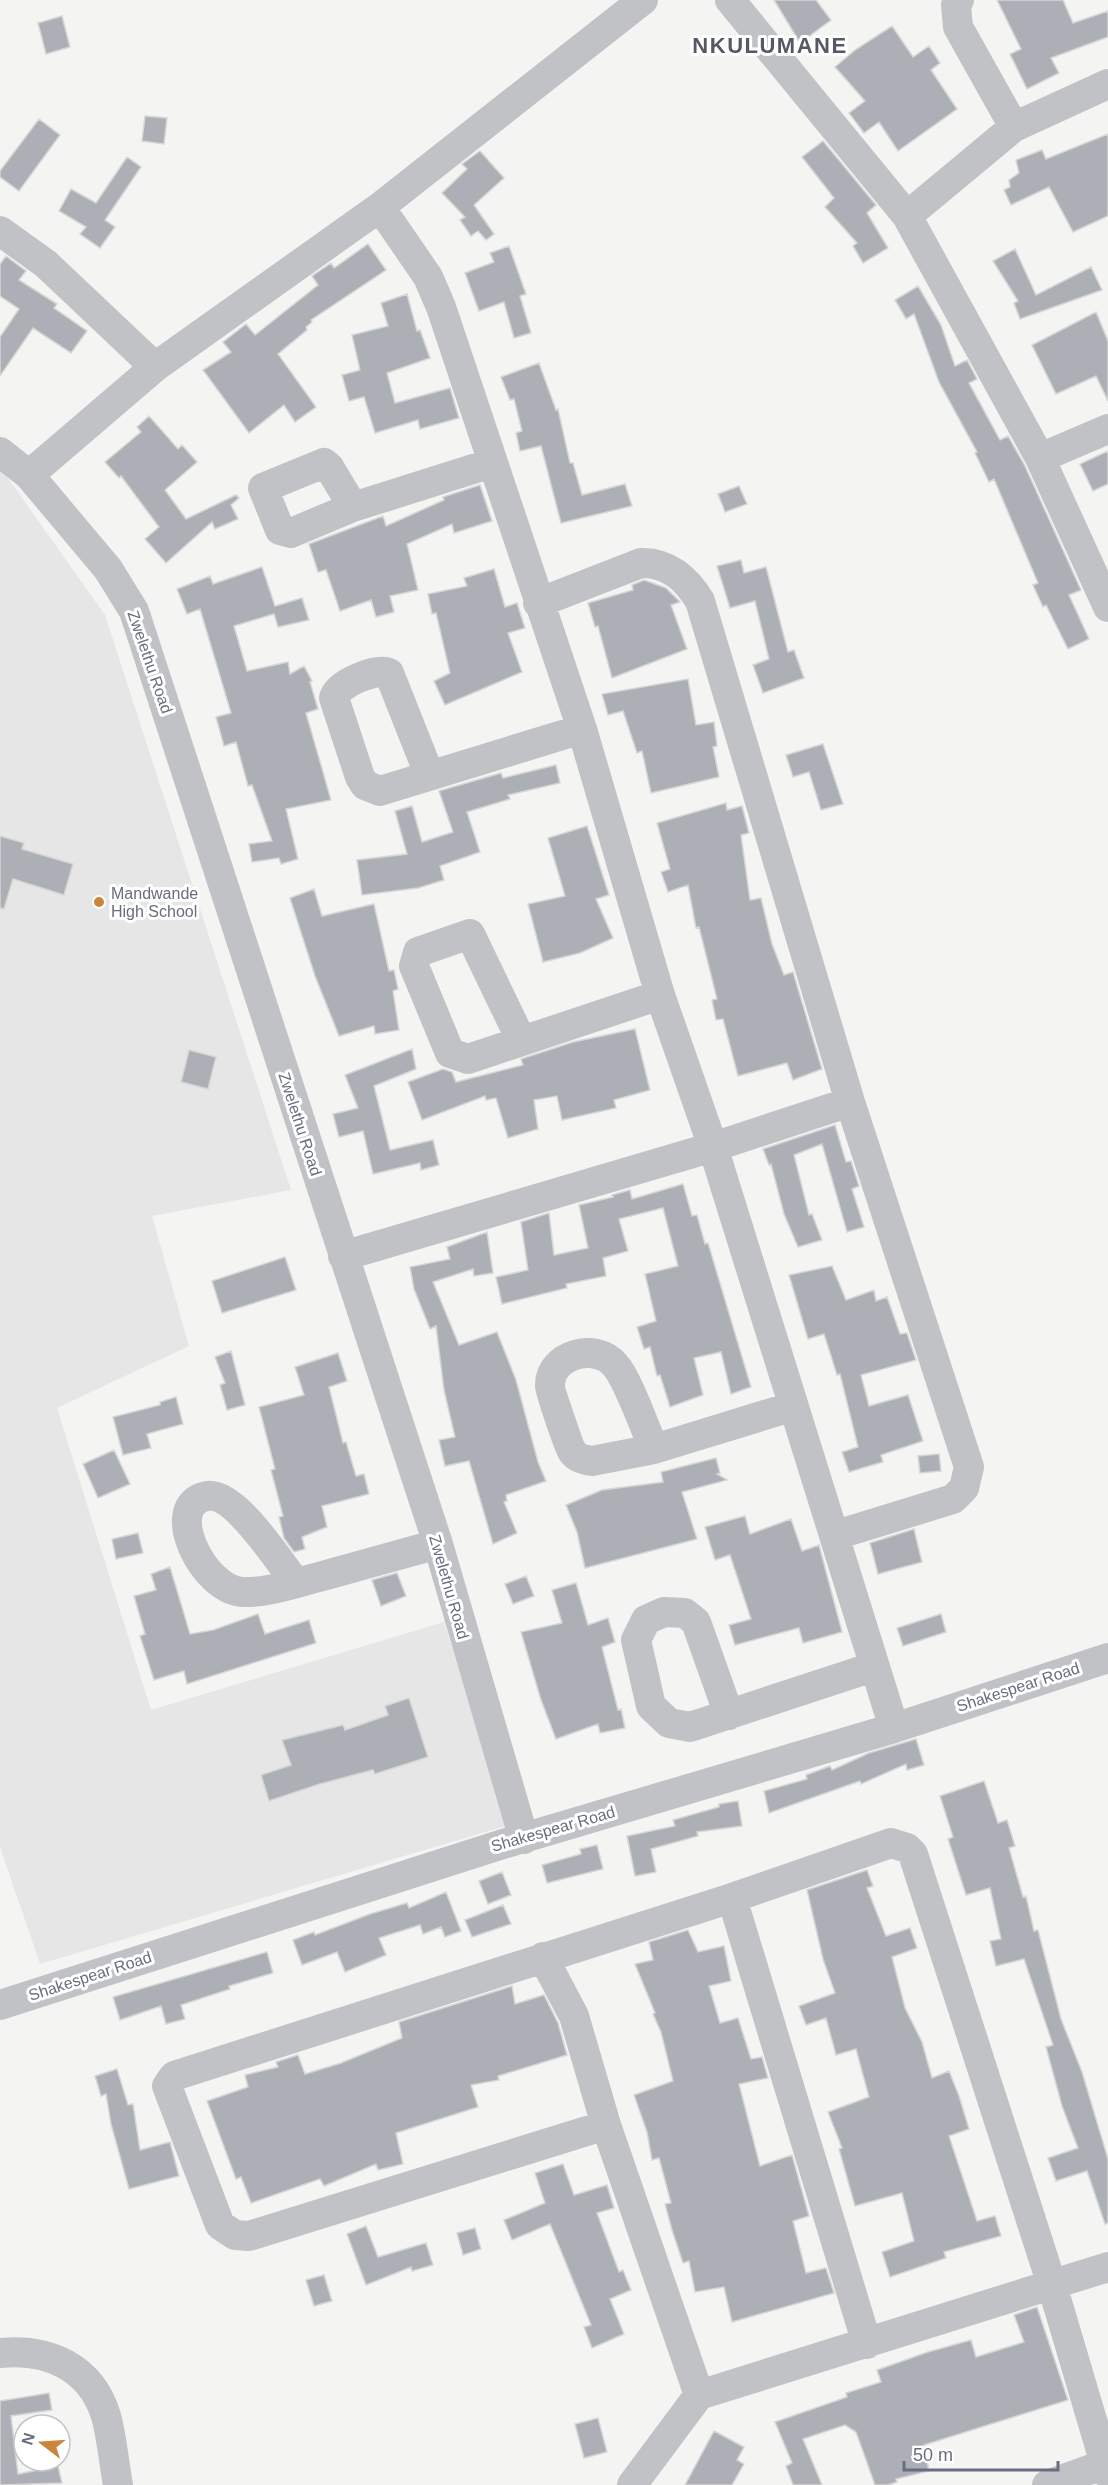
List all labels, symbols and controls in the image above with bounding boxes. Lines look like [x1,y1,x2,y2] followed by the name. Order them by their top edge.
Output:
[692,33,848,58] district label: NKULUMANE
[124,608,176,716] street label: Zwelethu Road
[111,885,198,920] place label: Mandwande High School
[92,895,106,909] marker: Mandwande High School
[275,1070,325,1178] street label: Zwelethu Road
[426,1533,472,1641] street label: Zwelethu Road
[954,1659,1082,1715] street label: Shakespear Road
[489,1803,617,1855] street label: Shakespear Road
[26,1948,154,2004] street label: Shakespear Road
[12,2413,72,2473] north arrow
[18,2431,38,2447] text: N
[904,2434,1058,2472] scale bar
[913,2445,953,2465] text: 50 m

